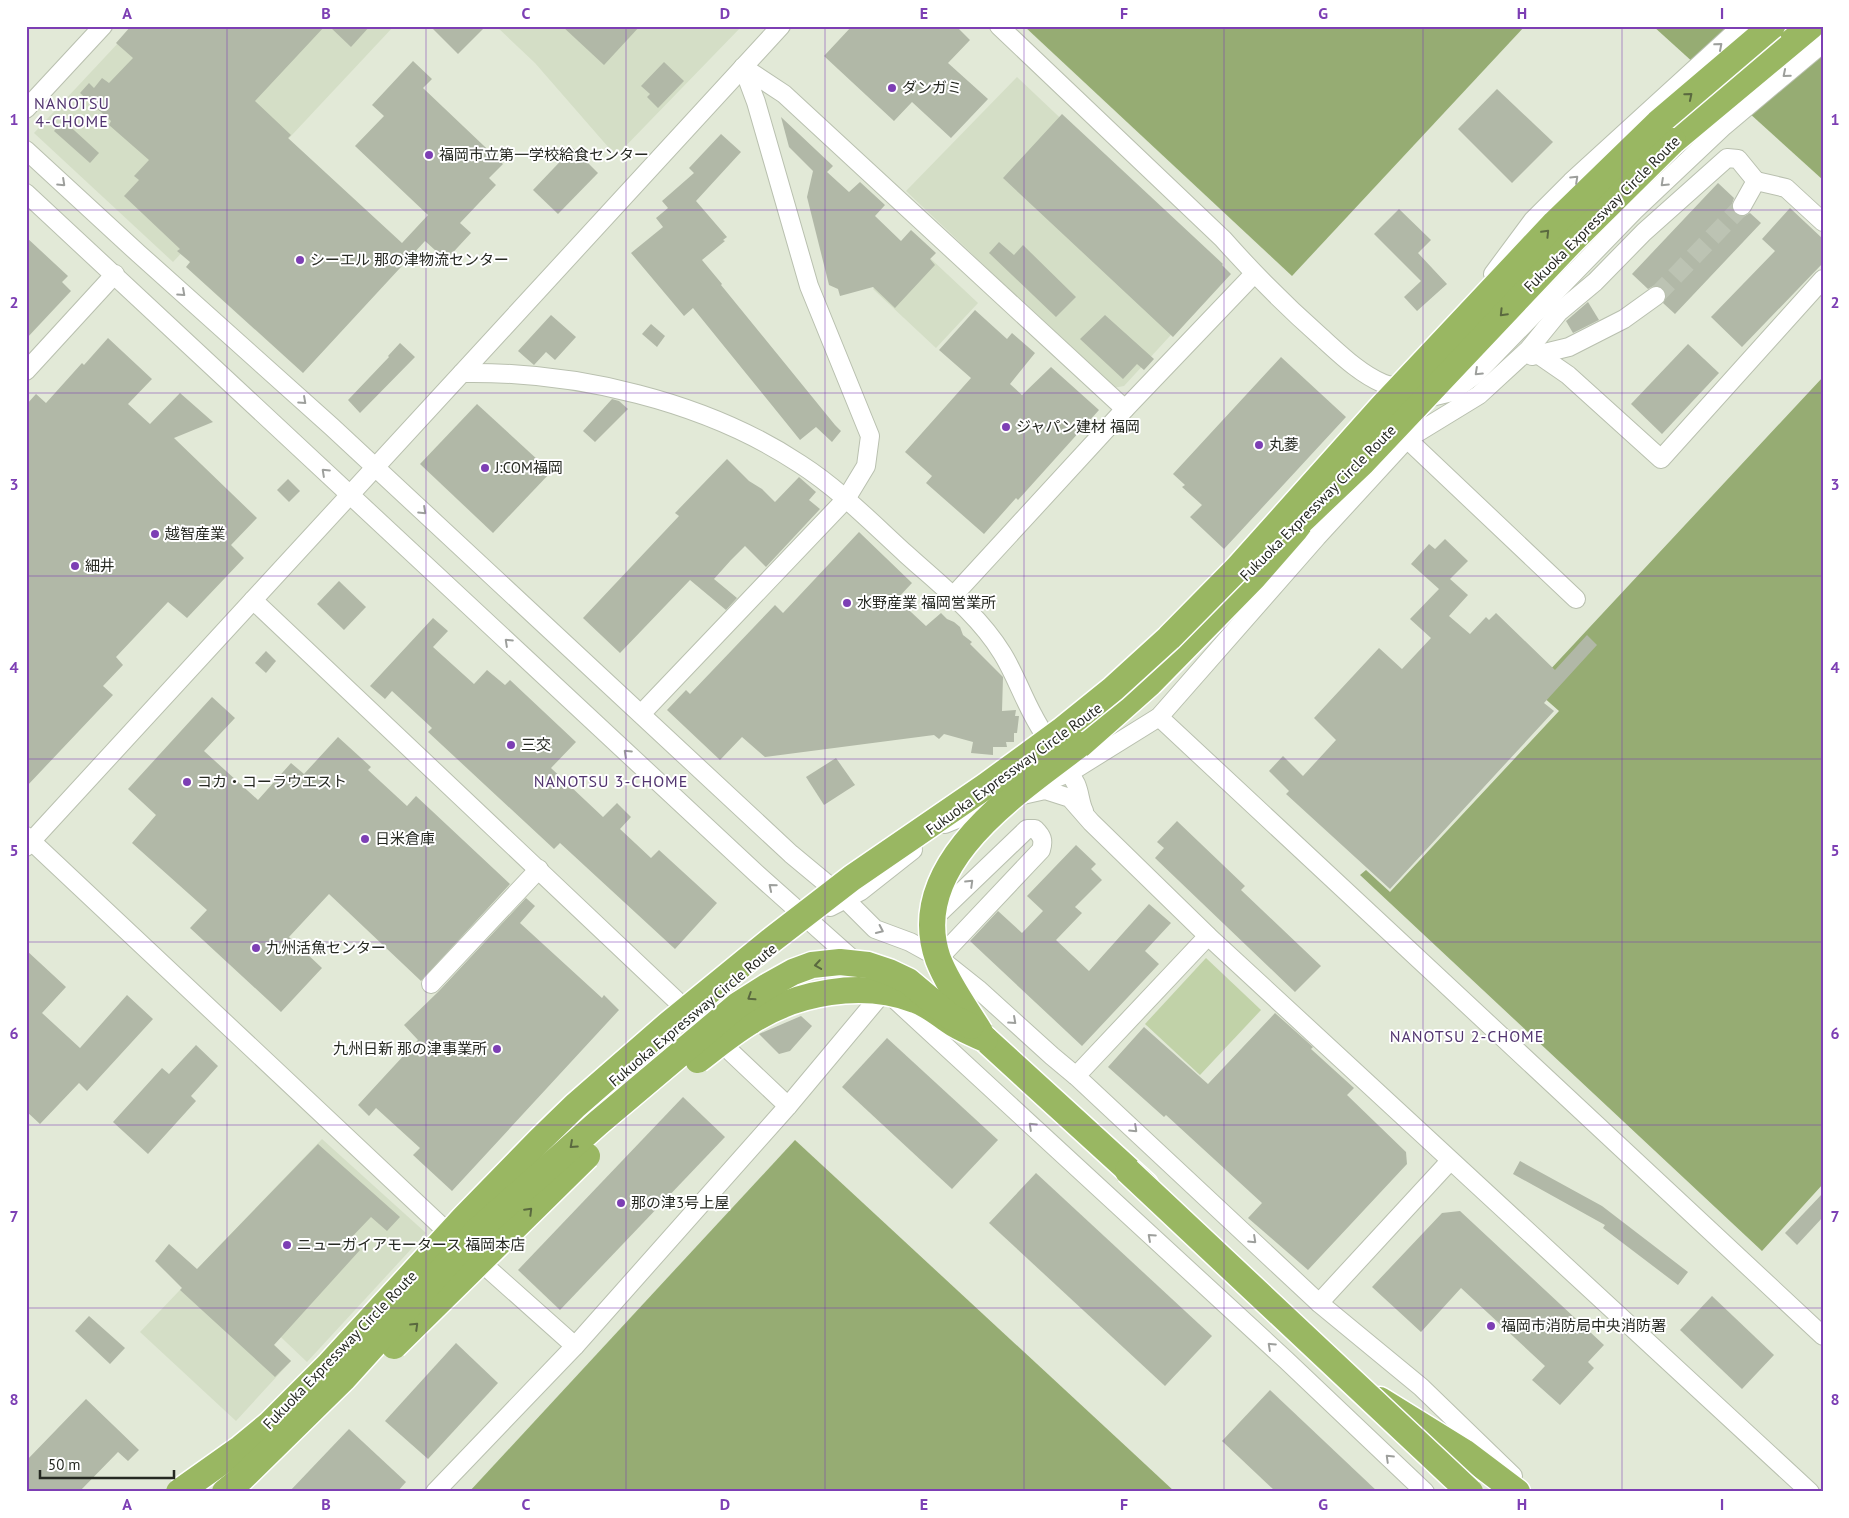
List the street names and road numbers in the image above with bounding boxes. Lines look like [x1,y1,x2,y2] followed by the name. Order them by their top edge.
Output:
[1520,132,1684,296] street label: Fukuoka Expressway Circle Route
[1236,421,1400,585] street label: Fukuoka Expressway Circle Route
[922,698,1106,839] street label: Fukuoka Expressway Circle Route
[605,939,780,1090] street label: Fukuoka Expressway Circle Route
[259,1266,421,1433] street label: Fukuoka Expressway Circle Route

